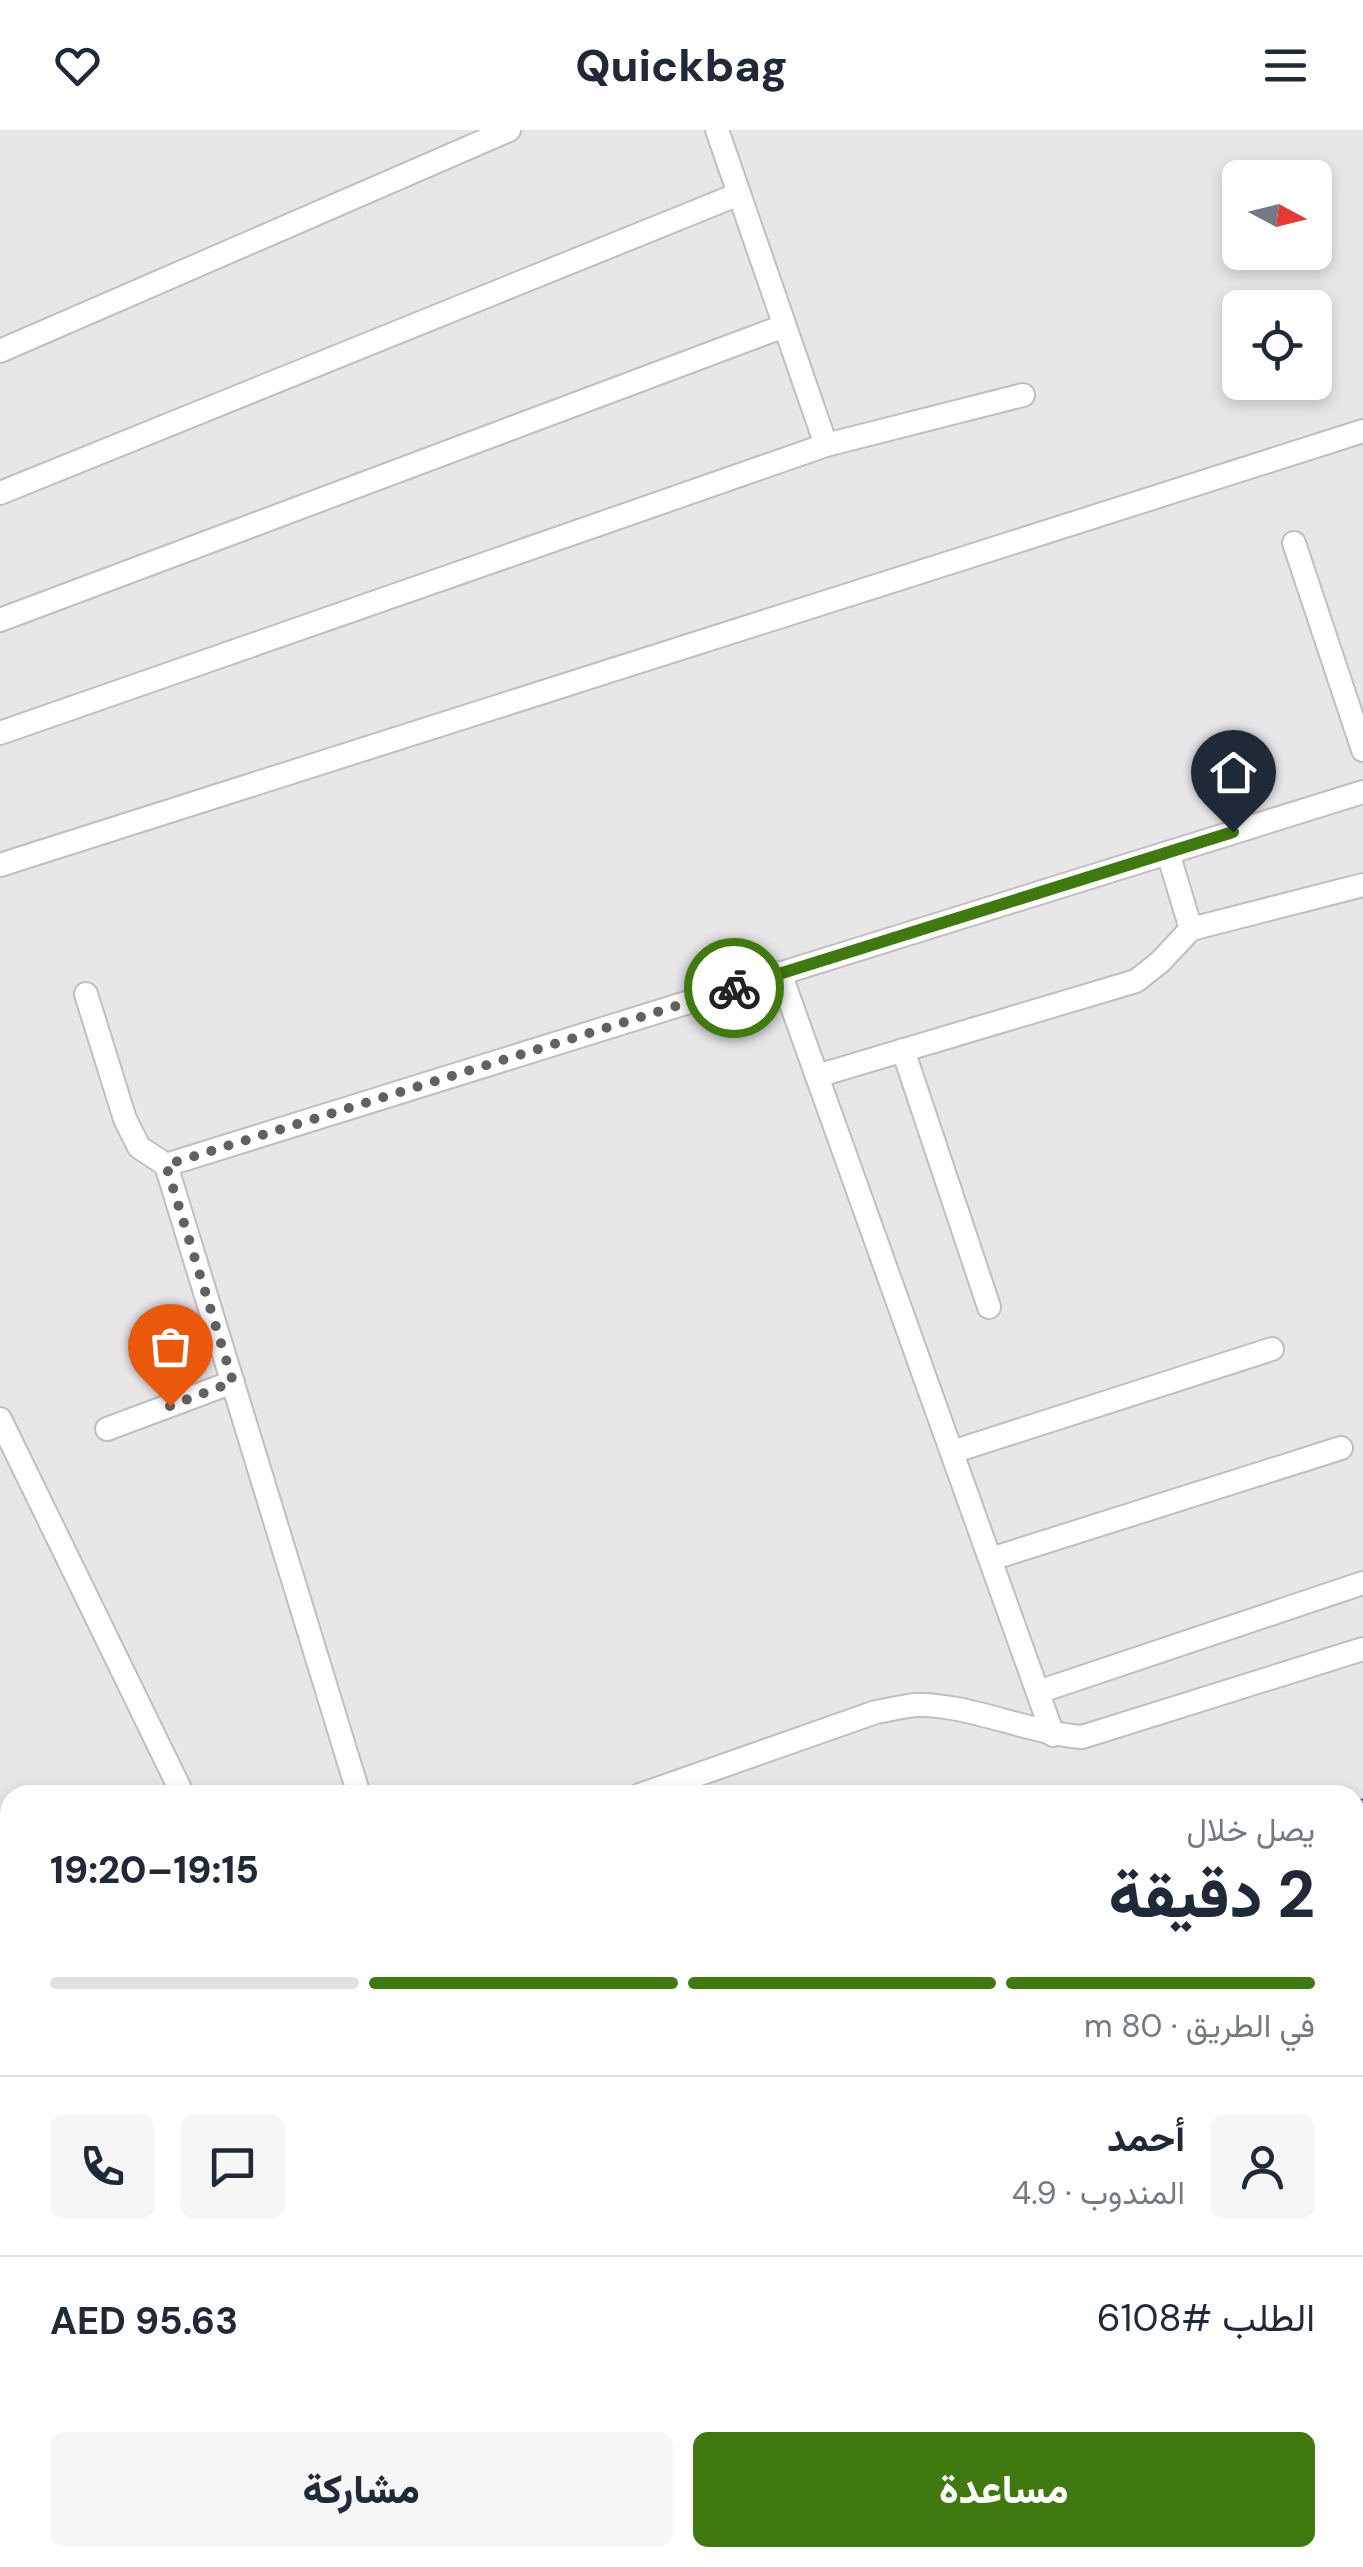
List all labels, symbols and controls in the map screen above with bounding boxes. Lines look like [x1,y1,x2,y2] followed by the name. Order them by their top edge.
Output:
[575,36,788,95] text: Quickbag
[50,38,105,93] icon: heart
[1258,38,1313,93] icon: menu
[1222,160,1332,270] north arrow
[1222,160,1332,400] map controls
[1222,290,1332,400] button: locate
[1191,730,1276,833] pin
[1206,745,1261,800] icon: home
[684,938,784,1038] courier
[707,961,762,1016] icon: bike
[128,1304,213,1407] pin
[143,1319,198,1374] icon: bag
[1186,1809,1315,1851] text: يصل خلال
[50,1845,259,1895] text: 19:15–19:20
[1108,1853,1315,1937] text: 2 دقيقة
[1084,2005,1315,2047] text: في الطريق · 80 m
[1107,2113,1185,2163] text: أحمد
[50,2114,155,2219] button: phone
[180,2114,285,2219] button: chat
[1210,2114,1315,2219] button: person
[1012,2172,1185,2214] text: المندوب · 4.9
[1097,2293,1315,2343] text: الطلب #6108
[50,2296,238,2346] text: AED 95.63
[50,2432,673,2547] button: مشاركة
[693,2432,1315,2547] button: مساعدة

